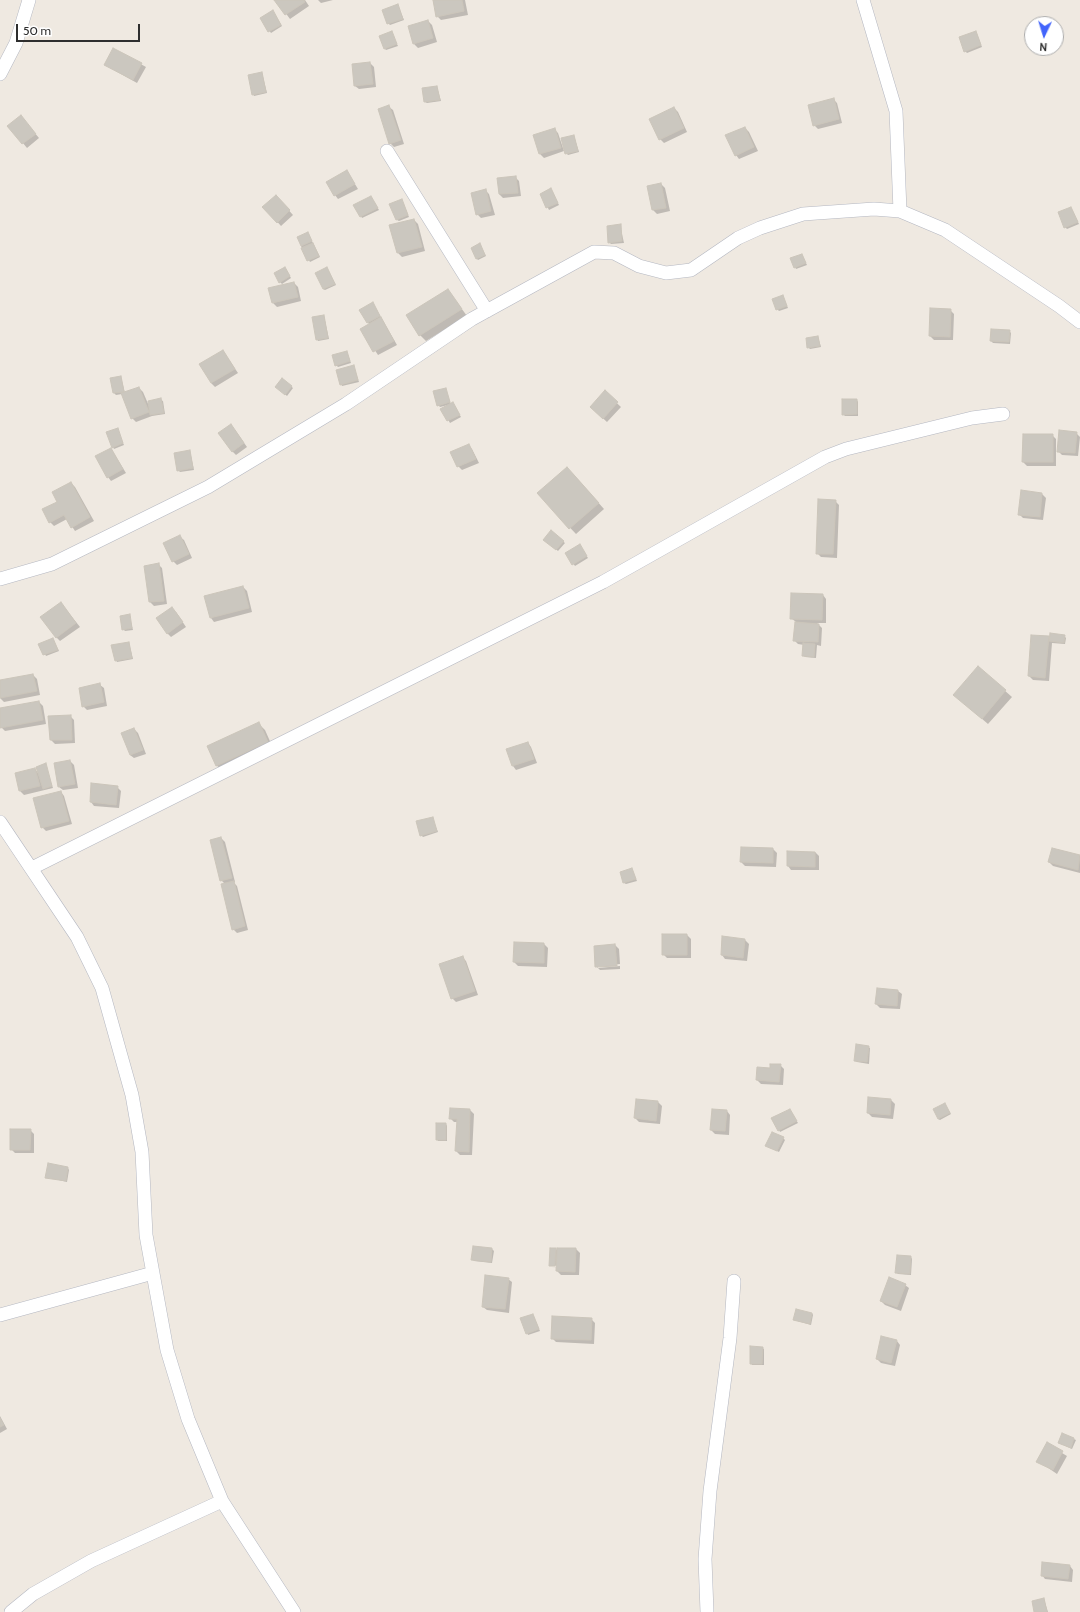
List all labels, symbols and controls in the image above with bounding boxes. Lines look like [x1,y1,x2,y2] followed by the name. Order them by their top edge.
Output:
[18,16,142,42] scale bar
[1024,16,1064,56] north arrow
[23,23,51,38] text: 50 m
[1039,40,1048,54] text: N

